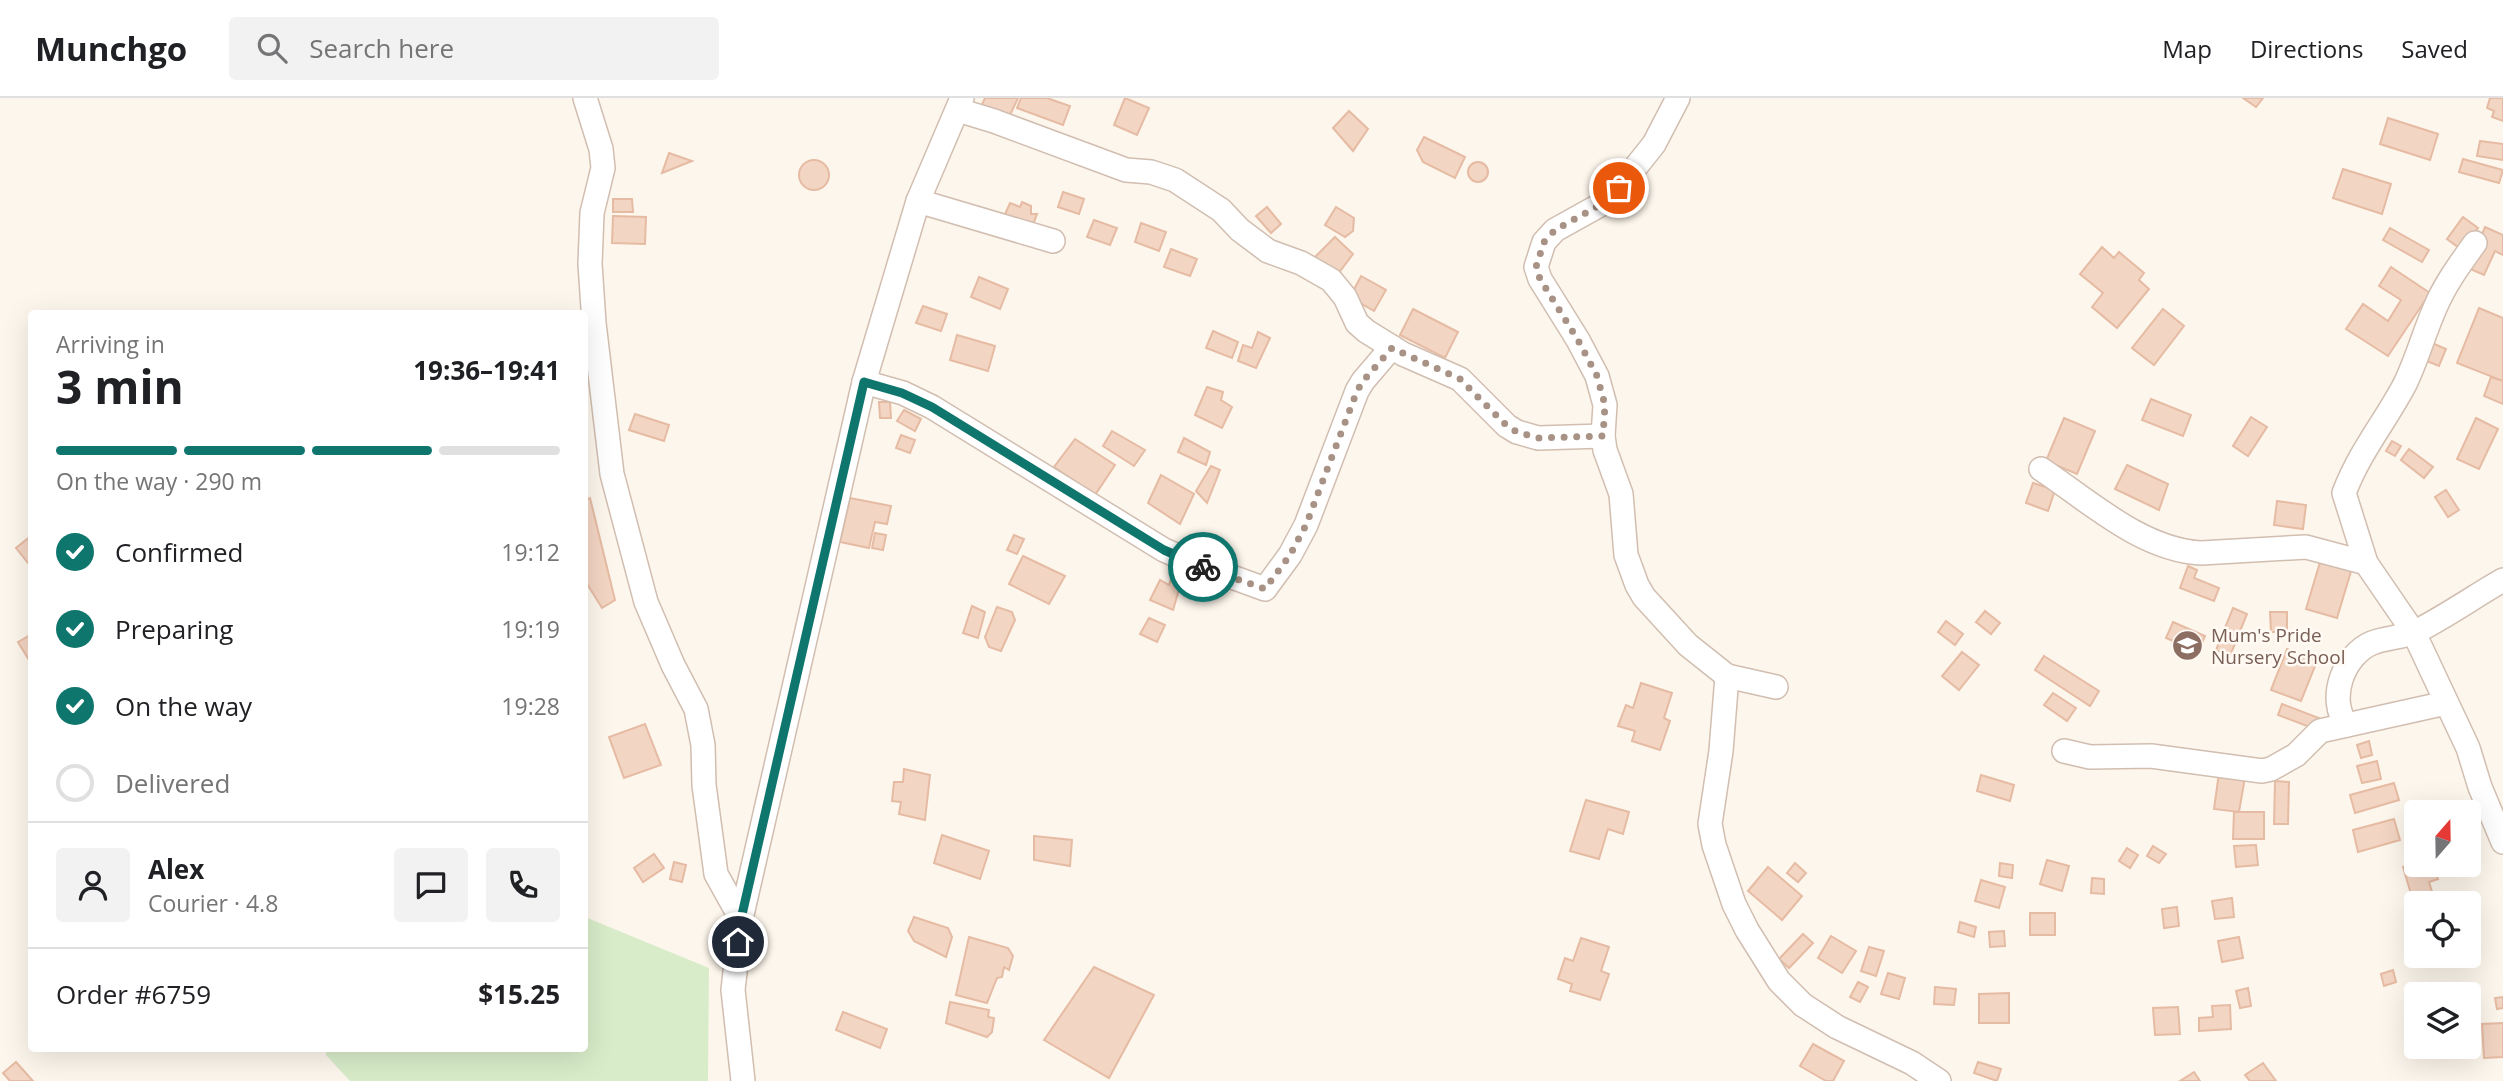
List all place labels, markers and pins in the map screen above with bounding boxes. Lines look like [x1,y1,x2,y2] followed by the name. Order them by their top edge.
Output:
[1589,158,1649,218] pin
[2211,622,2346,670] place label: Mum's Pride Nursery School
[2171,629,2205,663] school or university icon: Mum's Pride Nursery School
[708,912,768,972] pin

